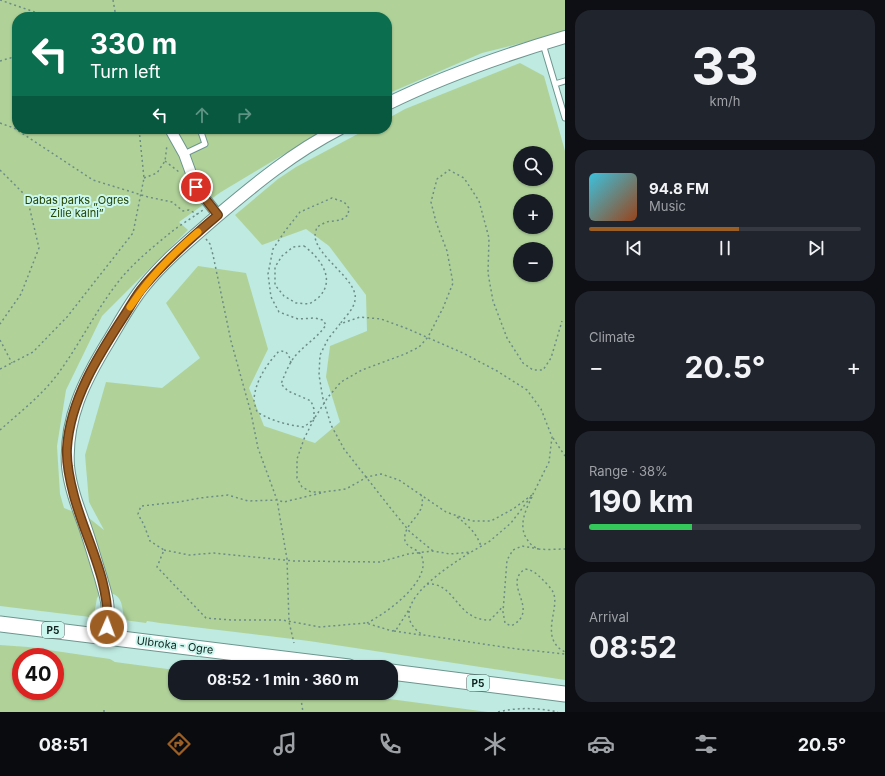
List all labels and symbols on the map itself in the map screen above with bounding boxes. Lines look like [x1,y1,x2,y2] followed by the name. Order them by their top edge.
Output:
[179,170,213,204] pin
[25,193,129,220] park label: Dabas parks „Ogres Zilie kalni”
[86,606,128,648] position arrow
[42,622,64,638] road number: P5
[136,633,214,657] street label: Ulbroka - Ogre
[12,648,64,700] speed limit sign: 40
[467,675,489,691] road number: P5

